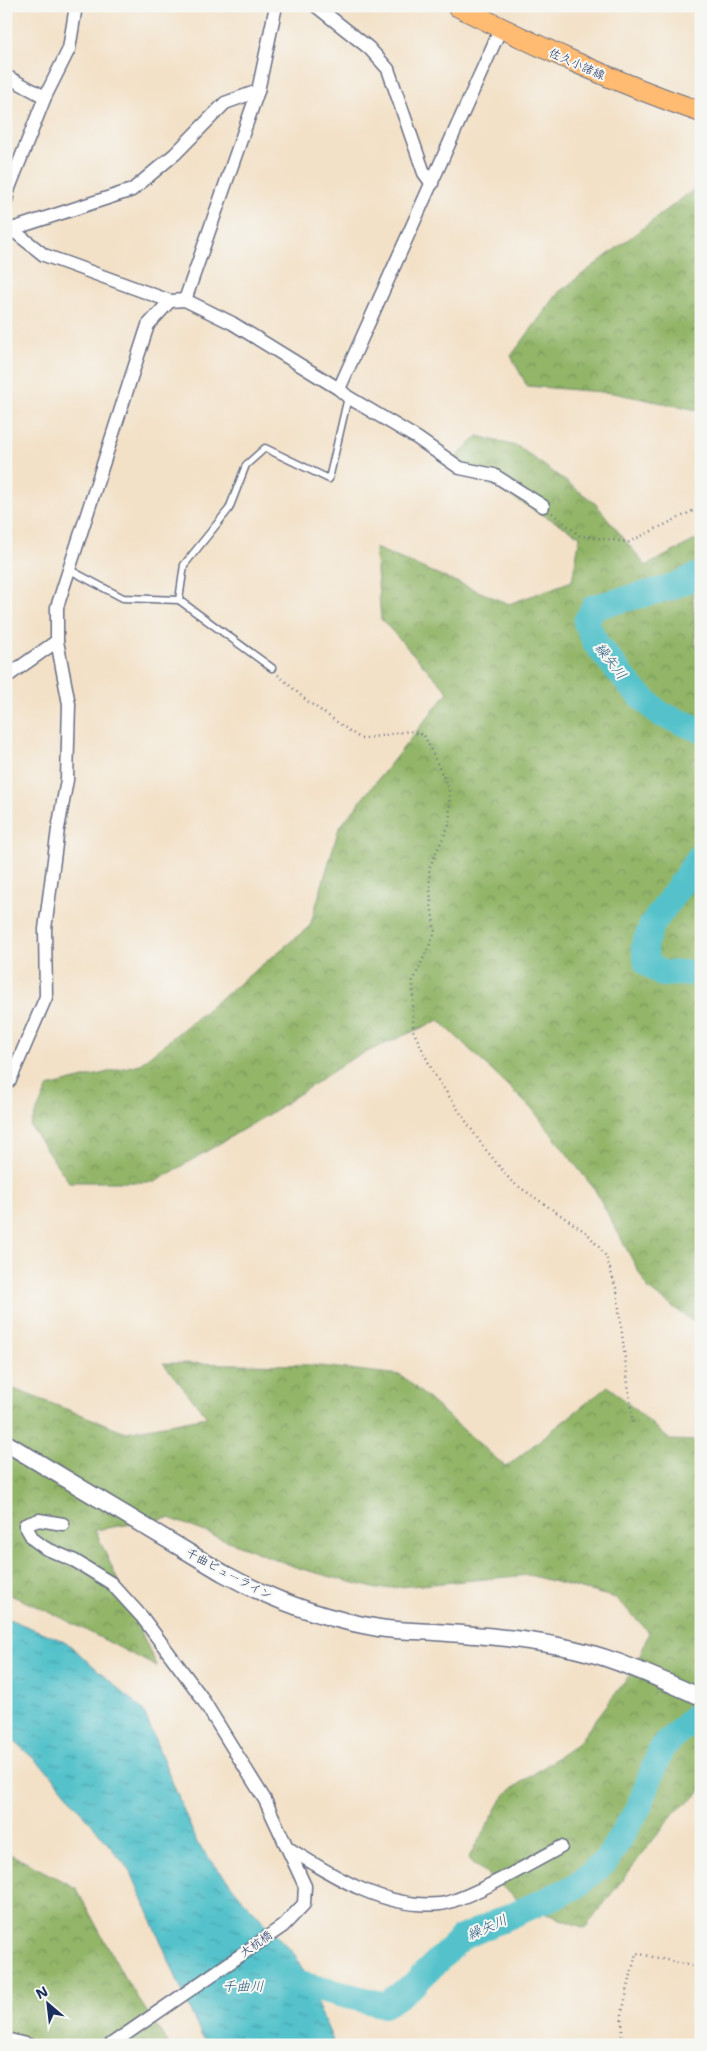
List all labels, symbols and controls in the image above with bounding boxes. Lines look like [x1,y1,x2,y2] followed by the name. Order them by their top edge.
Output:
[546,44,608,84] street label: 佐久小諸線
[591,639,631,683] water label: 繰矢川
[183,1545,275,1603] street label: 千曲ビューライン
[464,1910,510,1944] water label: 繰矢川
[237,1927,275,1961] street label: 大杭橋
[222,1977,264,1995] water label: 千曲川
[22,1978,72,2028] north arrow
[33,1982,51,2003] text: N

